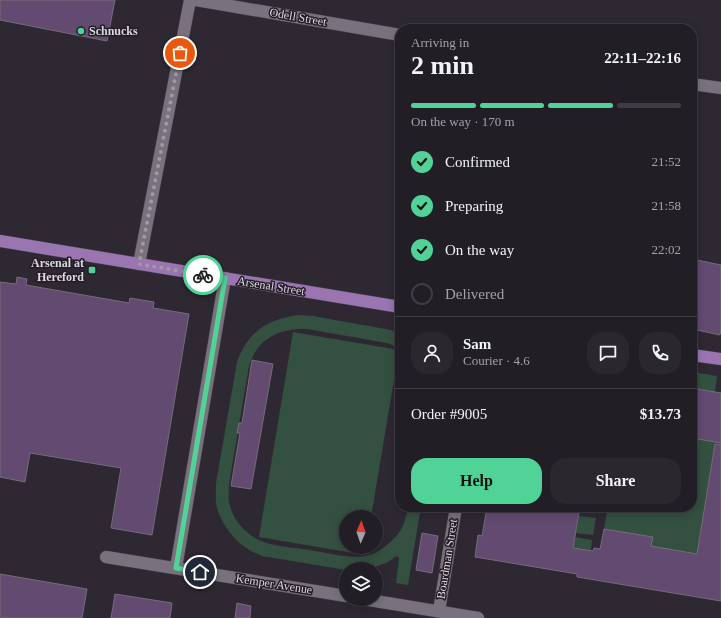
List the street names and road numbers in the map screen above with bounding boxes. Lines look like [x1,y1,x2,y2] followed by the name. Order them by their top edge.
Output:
[268,5,328,29] street label: Odell Street
[236,274,306,298] street label: Arsenal Street
[434,517,460,600] street label: Boardman Street
[235,571,313,597] street label: Kemper Avenue

